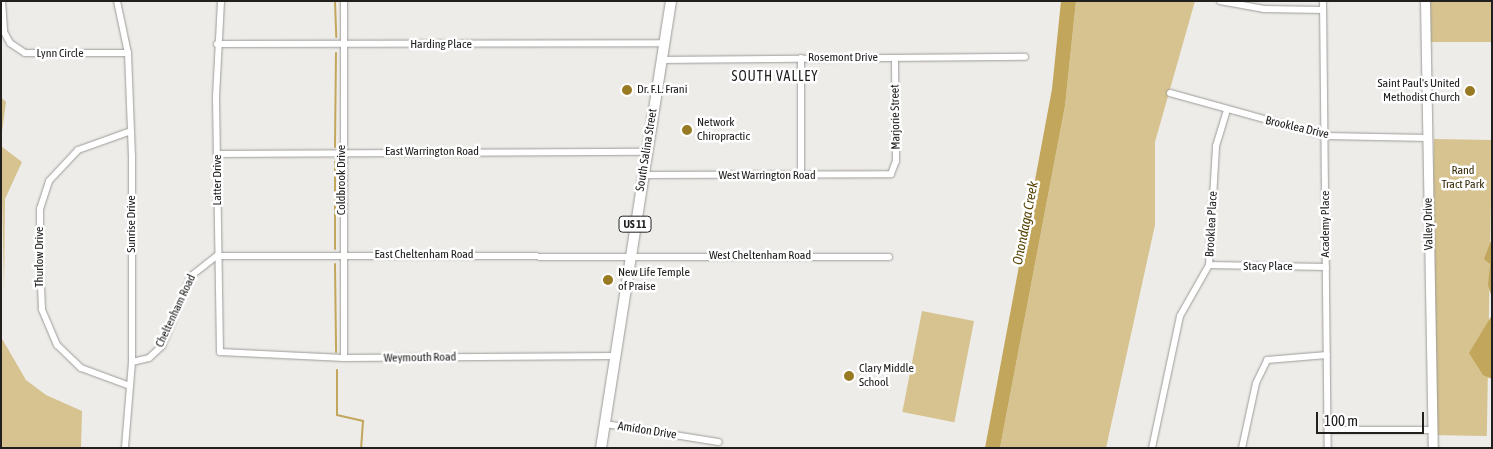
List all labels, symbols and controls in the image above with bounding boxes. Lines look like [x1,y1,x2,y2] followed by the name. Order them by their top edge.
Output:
[410,38,472,52] street label: Harding Place
[36,47,84,61] street label: Lynn Circle
[808,51,878,65] street label: Rosemont Drive
[730,68,820,84] district label: SOUTH VALLEY
[1378,77,1460,105] place label: Saint Paul's United Methodist Church
[637,83,687,97] place label: Dr. F.L. Frani
[621,84,633,96] marker: Dr. F.L. Frani
[888,84,904,150] street label: Marjorie Street
[1464,85,1476,97] marker: Saint Paul's United Methodist Church
[633,108,661,192] street label: South Salina Street
[1264,114,1330,142] street label: Brooklea Drive
[697,116,750,144] place label: Network Chiropractic
[681,124,693,136] marker: Network Chiropractic
[335,145,349,215] street label: Coldbrook Drive
[385,145,479,159] street label: East Warrington Road
[211,155,225,205] street label: Latter Drive
[1441,164,1485,192] park label: Rand Tract Park
[718,169,816,183] street label: West Warrington Road
[1009,180,1041,266] water label: Onondaga Creek
[1203,191,1221,257] street label: Brooklea Place
[1319,191,1333,257] street label: Academy Place
[125,195,139,253] street label: Sunrise Drive
[1421,198,1437,250] street label: Valley Drive
[618,215,652,232] road number: US 11
[33,227,47,287] street label: Thurlow Drive
[374,248,474,262] street label: East Cheltenham Road
[709,249,811,263] street label: West Cheltenham Road
[1243,260,1293,274] street label: Stacy Place
[618,266,690,294] place label: New Life Temple of Praise
[153,272,199,350] street label: Cheltenham Road
[602,274,614,286] marker: New Life Temple of Praise
[384,350,456,366] street label: Weymouth Road
[859,362,914,390] place label: Clary Middle School
[843,370,855,382] marker: Clary Middle School
[1318,402,1426,434] scale bar
[1324,412,1358,429] text: 100 m
[617,419,677,443] street label: Amidon Drive

